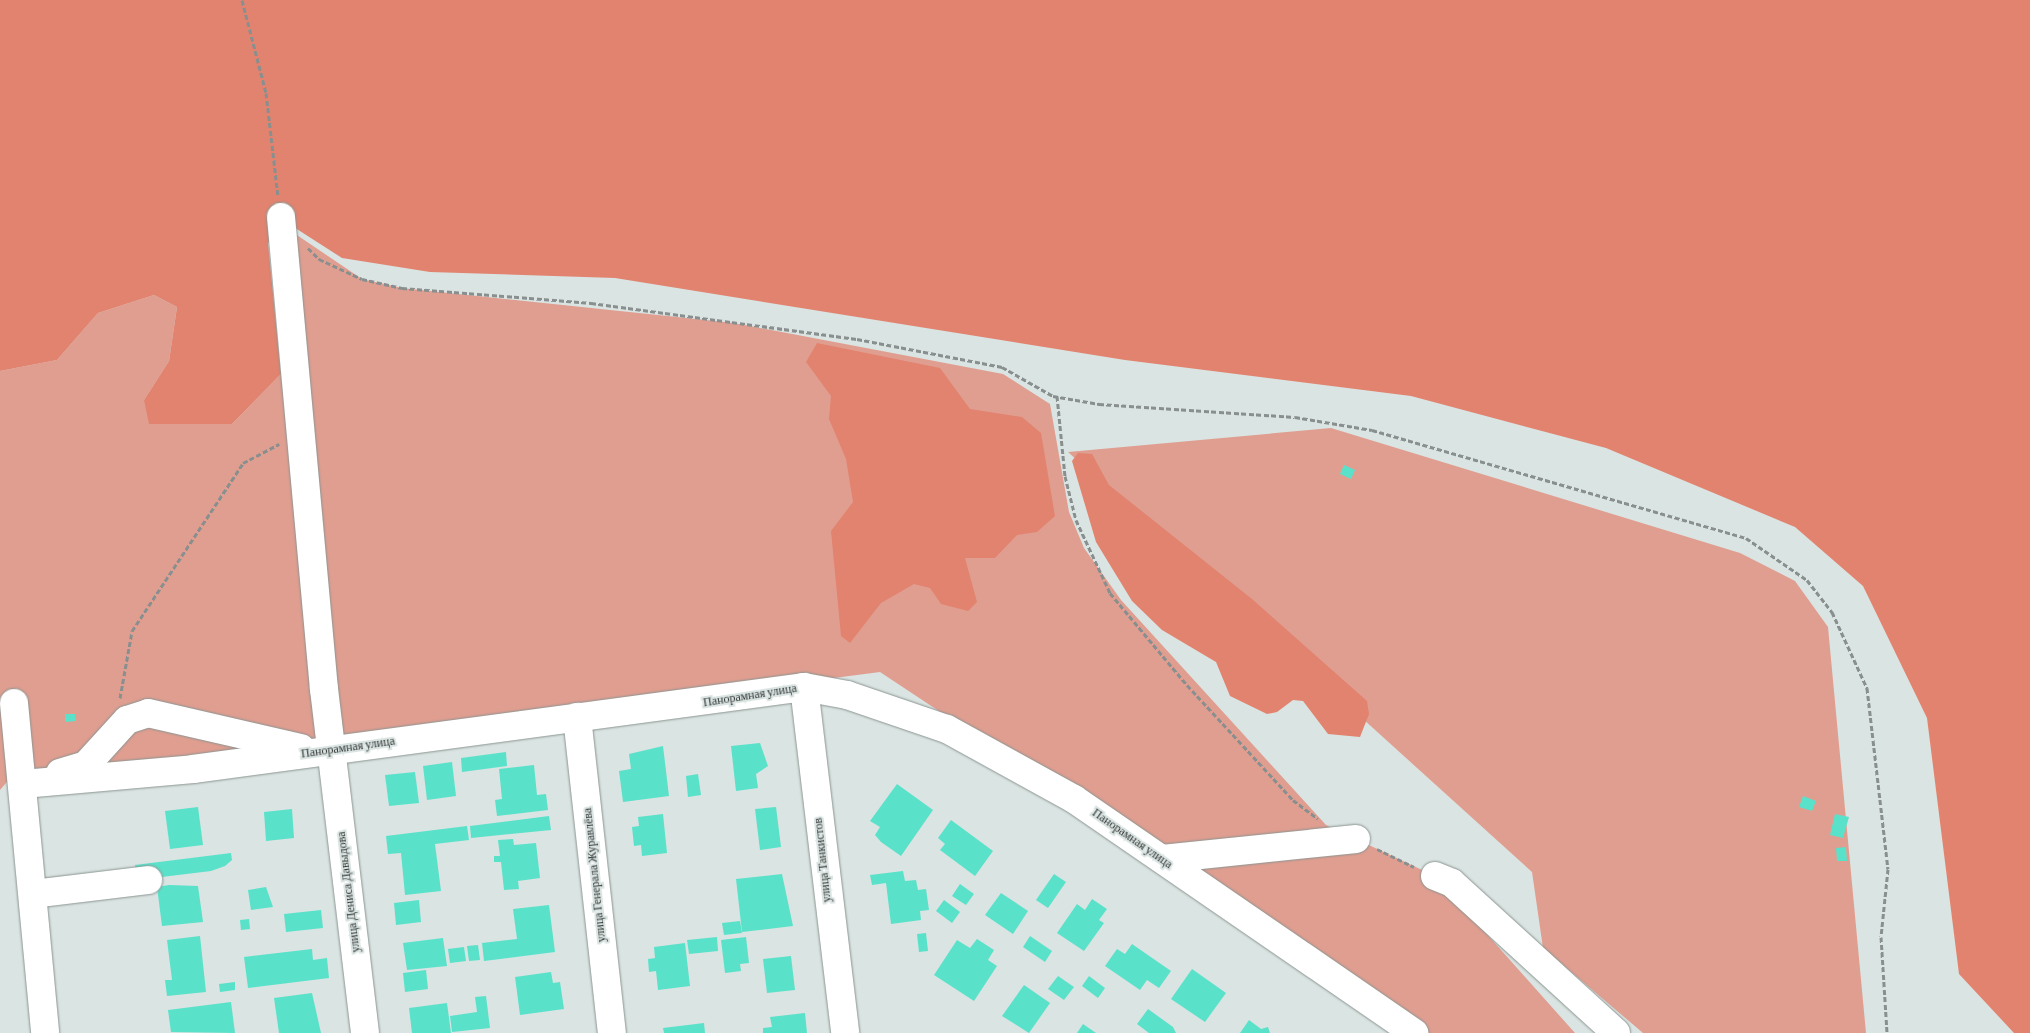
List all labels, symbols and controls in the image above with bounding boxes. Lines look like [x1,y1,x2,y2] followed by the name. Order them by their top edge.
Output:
[702,681,798,711] street label: Панорамная улица
[300,734,396,762] street label: Панорамная улица
[1089,806,1175,872] street label: Панорамная улица
[581,807,609,943] street label: улица Генерала Журавлёва
[811,817,835,903] street label: улица Танкистов
[334,831,364,953] street label: улица Дениса Давыдова

